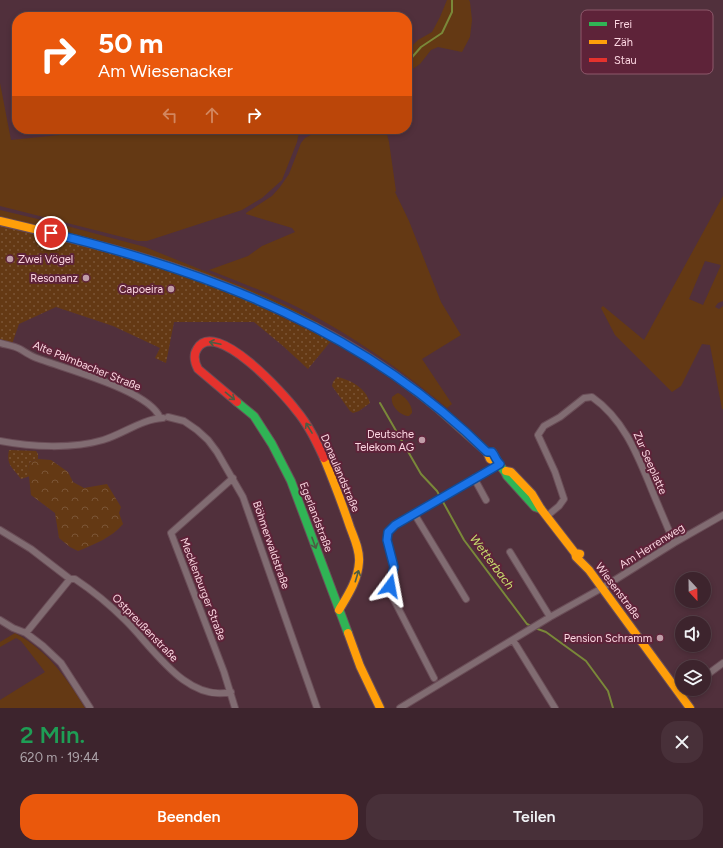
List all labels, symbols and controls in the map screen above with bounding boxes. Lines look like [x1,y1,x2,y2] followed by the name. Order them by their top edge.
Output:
[581,10,713,74] legend
[614,18,632,31] text: Frei
[98,26,164,60] text: 50 m
[32,28,84,80] icon: right
[614,36,633,49] text: Zäh
[614,54,637,67] text: Stau
[98,60,233,82] text: Am Wiesenacker
[159,104,181,126] icon: left
[201,104,223,126] icon: ahead
[243,104,265,126] icon: right
[34,216,68,250] pin
[40,222,62,244] icon: arrive
[18,253,73,266] place label: Zwei Vögel
[5,254,15,264] marker: Zwei Vögel
[30,272,78,285] place label: Resonanz
[81,273,91,283] marker: Resonanz
[119,283,163,296] place label: Capoeira
[166,284,176,294] marker: Capoeira
[31,338,143,394] street label: Alte Palmbacher Straße
[208,338,221,346] one-way arrow
[225,392,236,400] one-way arrow
[304,423,313,434] one-way arrow
[355,428,414,454] place label: Deutsche Telekom AG
[630,430,670,496] street label: Zur Seeplatte
[318,432,362,514] street label: Donaulandstraße
[417,435,427,445] marker: Deutsche Telekom AG
[297,480,335,554] street label: Egerlandstraße
[250,499,292,591] street label: Böhmerwaldstraße
[617,521,687,571] street label: Am Herrenweg
[467,532,517,592] water label: Wetterbach
[177,536,229,642] street label: Mecklenburger Straße
[311,537,318,550] one-way arrow
[593,560,643,622] street label: Wiesenstraße
[369,565,411,607] position arrow
[354,570,361,583] one-way arrow
[675,572,711,608] north arrow
[675,572,711,696] map controls
[109,591,181,665] street label: Ostpreußenstraße
[675,616,711,652] button: sound
[564,632,652,645] place label: Pension Schramm
[655,633,665,643] marker: Pension Schramm
[675,660,711,696] button: layers
[20,720,85,749] text: 2 Min.
[661,721,703,763] button: close
[20,750,99,765] text: 620 m · 19:44
[20,794,358,840] button: Beenden
[366,794,703,840] button: Teilen

